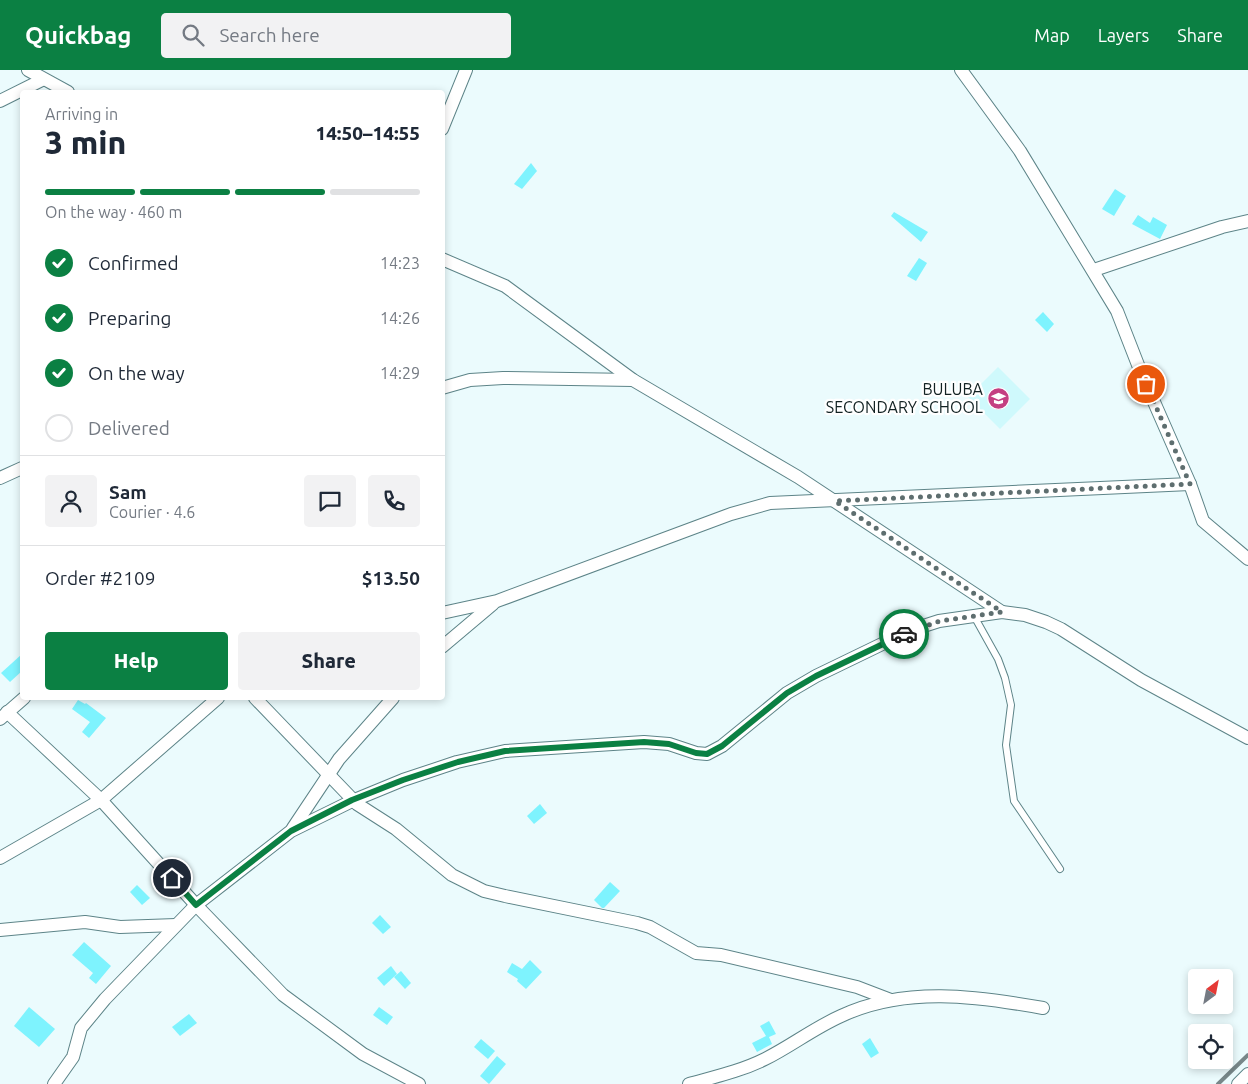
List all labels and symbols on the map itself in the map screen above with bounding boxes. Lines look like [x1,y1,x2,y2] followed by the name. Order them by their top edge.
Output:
[1125,363,1167,405] pin
[826,380,984,416] place label: BULUBA SECONDARY SCHOOL
[987,386,1011,410] school or university icon: BULUBA SECONDARY SCHOOL
[879,609,929,659] courier
[151,857,193,899] pin
[1188,969,1232,1014] north arrow

